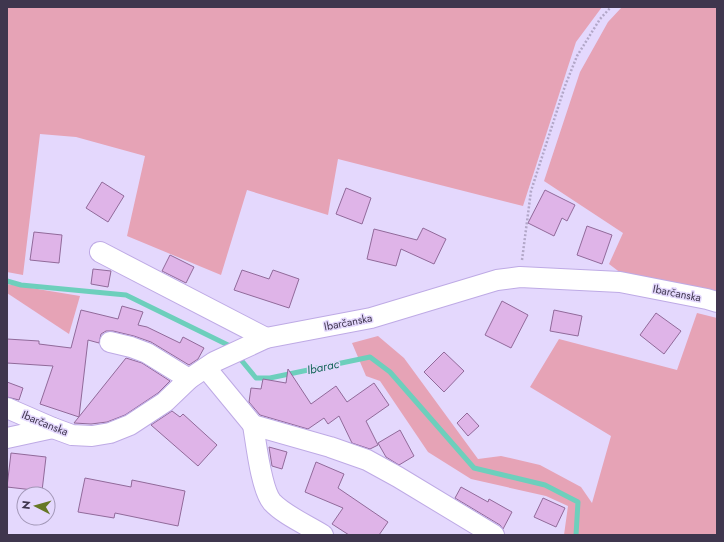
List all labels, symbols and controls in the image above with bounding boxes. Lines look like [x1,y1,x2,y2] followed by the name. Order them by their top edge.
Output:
[652,280,702,306] street label: Ibarčanska
[323,309,373,335] street label: Ibarčanska
[305,355,341,379] water label: Ibarac
[19,406,71,440] street label: Ibarčanska
[16,486,56,526] north arrow
[18,500,34,510] text: N

